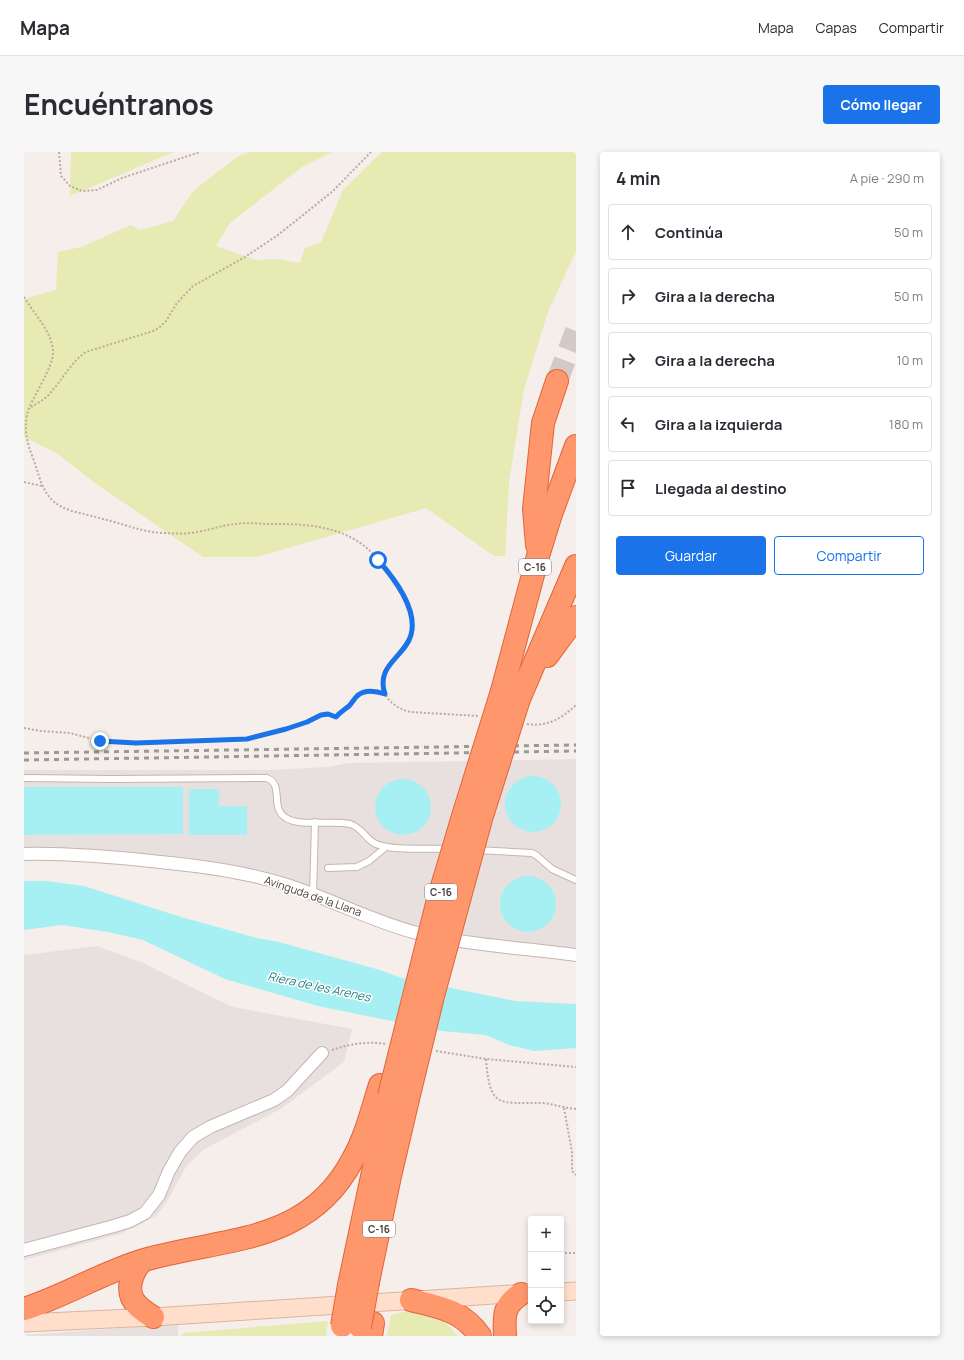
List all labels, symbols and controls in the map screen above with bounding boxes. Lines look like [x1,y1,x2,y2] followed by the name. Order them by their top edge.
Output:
[20,15,70,41] text: Mapa
[758,18,794,37] text: Mapa
[816,18,857,37] text: Capas
[879,18,944,37] text: Compartir
[24,85,214,123] text: Encuéntranos
[823,85,940,124] button: Cómo llegar
[616,167,660,190] text: 4 min
[850,169,924,187] text: A pie · 290 m
[617,221,639,243] icon: ahead
[655,222,723,243] text: Continúa
[894,223,923,241] text: 50 m
[617,285,639,307] icon: right
[655,286,775,307] text: Gira a la derecha
[894,287,923,305] text: 50 m
[617,349,639,371] icon: right
[655,350,775,371] text: Gira a la derecha
[896,351,923,369] text: 10 m
[617,413,639,435] icon: left
[655,414,782,435] text: Gira a la izquierda
[889,415,923,433] text: 180 m
[617,477,639,499] icon: arrive
[655,478,787,499] text: Llegada al destino
[616,536,766,575] button: Guardar
[774,536,924,575] button: Compartir
[369,551,387,569] route start
[519,559,551,575] road number: C-16
[91,732,109,750] route end
[262,872,364,919] street label: Avinguda de la Llana
[425,884,457,900] road number: C-16
[266,967,374,1006] water label: Riera de les Arenes
[528,1216,564,1324] map controls
[528,1216,564,1252] button: +
[363,1221,395,1237] road number: C-16
[528,1252,564,1288] button: −
[528,1288,564,1324] button: locate

